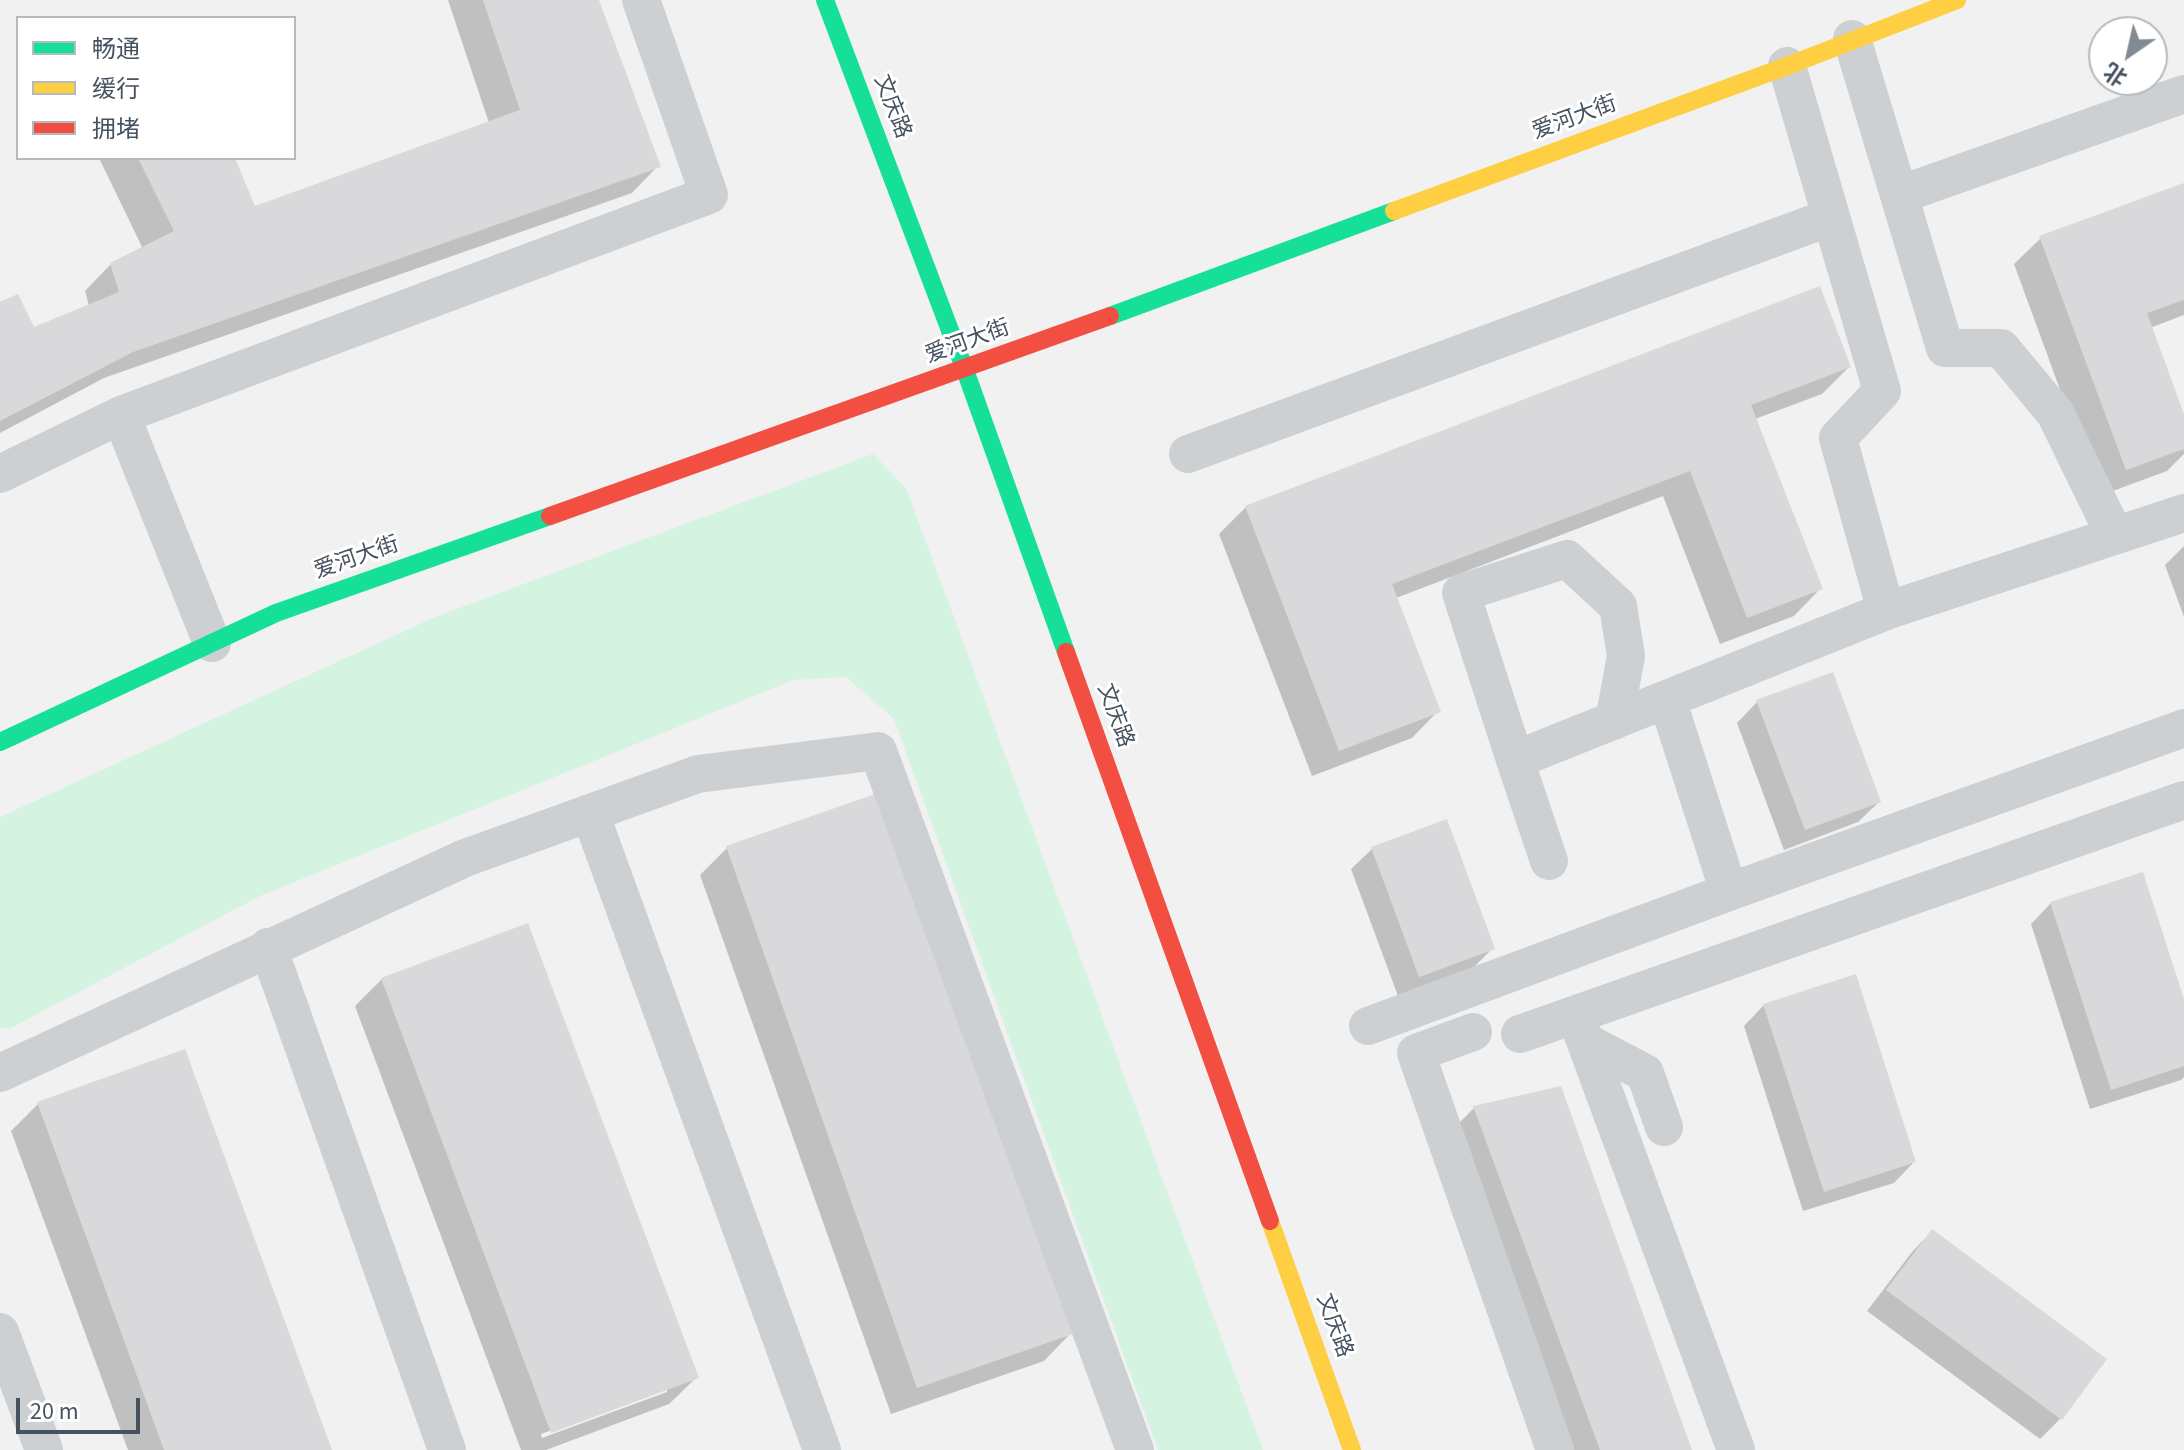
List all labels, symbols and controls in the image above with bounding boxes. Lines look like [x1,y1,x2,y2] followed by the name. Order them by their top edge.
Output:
[16,16,296,160] legend
[2088,16,2168,96] north arrow
[92,32,140,67] text: 畅通
[2098,55,2134,94] text: 北
[867,71,915,143] street label: 文庆路
[92,72,140,107] text: 缓行
[1529,92,1621,146] street label: 爱河大街
[92,112,140,147] text: 拥堵
[922,316,1014,370] street label: 爱河大街
[311,532,403,586] street label: 爱河大街
[1090,680,1138,752] street label: 文庆路
[1309,1290,1357,1362] street label: 文庆路
[20,1382,144,1432] scale bar
[30,1394,79,1429] text: 20 m

